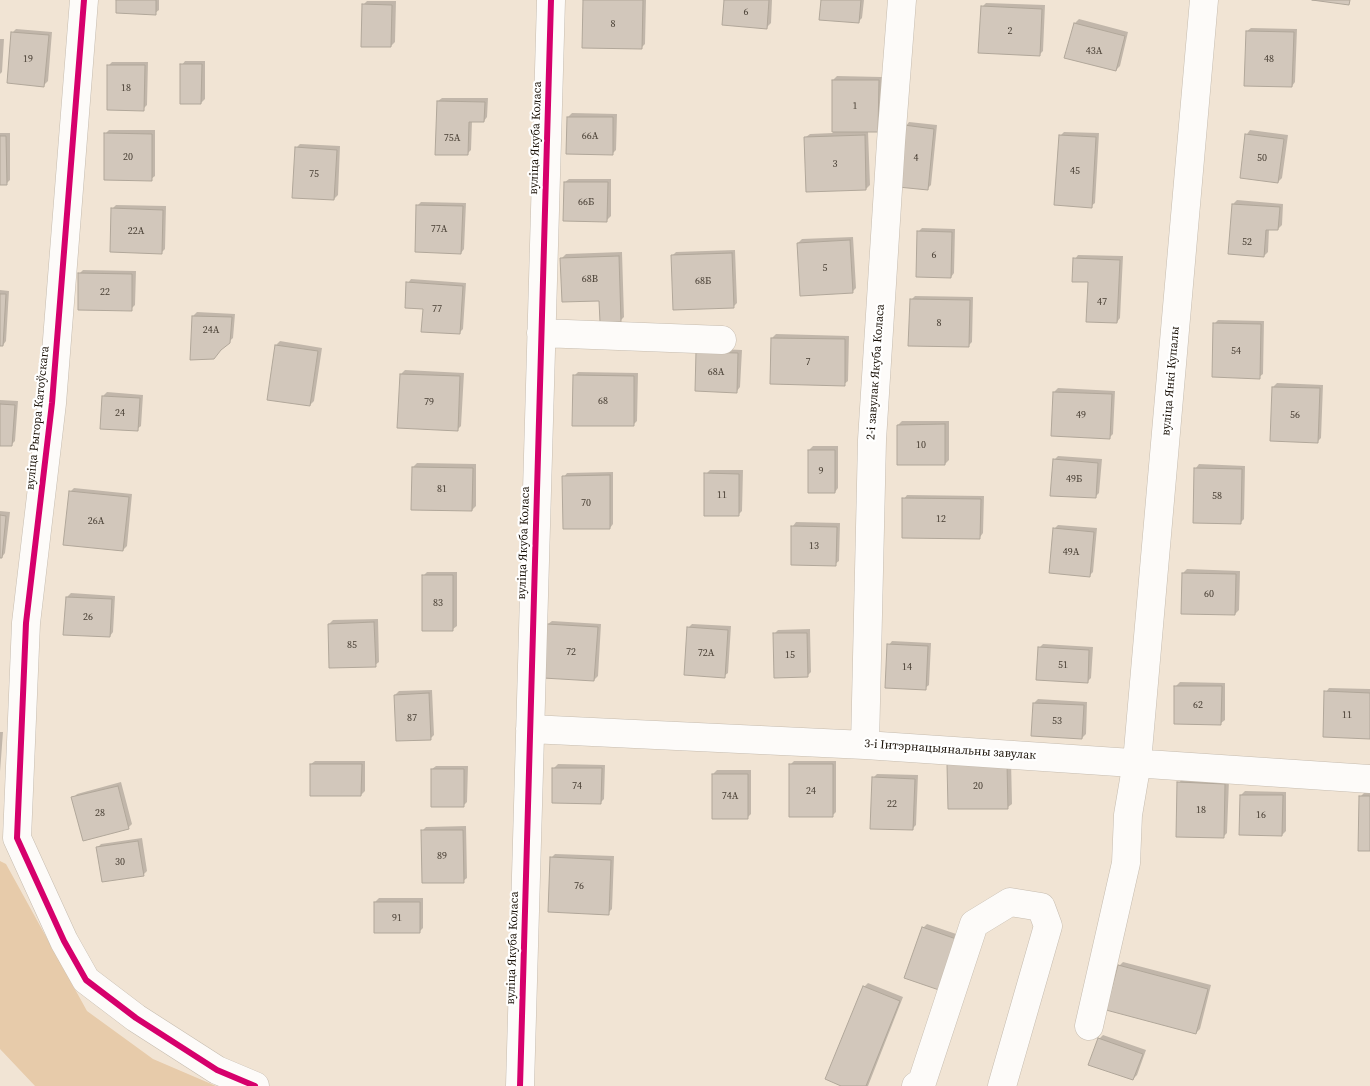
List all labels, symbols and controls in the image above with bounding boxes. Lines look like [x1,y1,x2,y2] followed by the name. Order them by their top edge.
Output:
[744,6,748,18] house number: 6
[611,18,615,30] house number: 8
[1008,25,1012,37] house number: 2
[1086,45,1102,57] house number: 43А
[23,53,33,65] house number: 19
[1264,53,1274,65] house number: 48
[527,81,545,195] street label: вуліца Якуба Коласа
[121,82,131,94] house number: 18
[853,100,857,112] house number: 1
[582,130,598,142] house number: 66А
[444,132,460,144] house number: 75А
[123,151,133,163] house number: 20
[914,152,918,164] house number: 4
[1257,152,1267,164] house number: 50
[833,158,837,170] house number: 3
[1070,165,1080,177] house number: 45
[309,168,319,180] house number: 75
[578,196,594,208] house number: 66Б
[431,223,447,235] house number: 77А
[128,225,144,237] house number: 22А
[1242,236,1252,248] house number: 52
[932,249,936,261] house number: 6
[823,262,827,274] house number: 5
[582,273,598,285] house number: 68В
[695,275,711,287] house number: 68Б
[100,286,110,298] house number: 22
[1097,296,1107,308] house number: 47
[432,303,442,315] house number: 77
[864,304,888,440] street label: 2-і завулак Якуба Коласа
[937,317,941,329] house number: 8
[203,324,219,336] house number: 24А
[1159,326,1183,436] street label: вуліца Янкі Купалы
[23,345,53,491] street label: вуліца Рыгора Катоўскага
[1231,345,1241,357] house number: 54
[806,356,810,368] house number: 7
[708,366,724,378] house number: 68А
[598,395,608,407] house number: 68
[424,396,434,408] house number: 79
[115,407,125,419] house number: 24
[1076,409,1086,421] house number: 49
[1290,409,1300,421] house number: 56
[916,439,926,451] house number: 10
[819,465,823,477] house number: 9
[1066,473,1082,485] house number: 49Б
[437,483,447,495] house number: 81
[515,486,533,600] street label: вуліца Якуба Коласа
[717,489,727,501] house number: 11
[1212,490,1222,502] house number: 58
[581,497,591,509] house number: 70
[936,513,946,525] house number: 12
[88,515,104,527] house number: 26А
[809,540,819,552] house number: 13
[1063,546,1079,558] house number: 49А
[1204,588,1214,600] house number: 60
[433,597,443,609] house number: 83
[83,611,93,623] house number: 26
[347,639,357,651] house number: 85
[566,646,576,658] house number: 72
[698,647,714,659] house number: 72А
[785,649,795,661] house number: 15
[1058,659,1068,671] house number: 51
[902,661,912,673] house number: 14
[1193,699,1203,711] house number: 62
[1342,709,1352,721] house number: 11
[407,712,417,724] house number: 87
[1052,715,1062,727] house number: 53
[864,737,1036,763] street label: 3-і Інтэрнацыянальны завулак
[572,780,582,792] house number: 74
[973,780,983,792] house number: 20
[806,785,816,797] house number: 24
[722,790,738,802] house number: 74А
[887,798,897,810] house number: 22
[1196,804,1206,816] house number: 18
[95,807,105,819] house number: 28
[1256,809,1266,821] house number: 16
[437,850,447,862] house number: 89
[115,856,125,868] house number: 30
[574,880,584,892] house number: 76
[504,891,522,1005] street label: вуліца Якуба Коласа
[392,912,402,924] house number: 91

